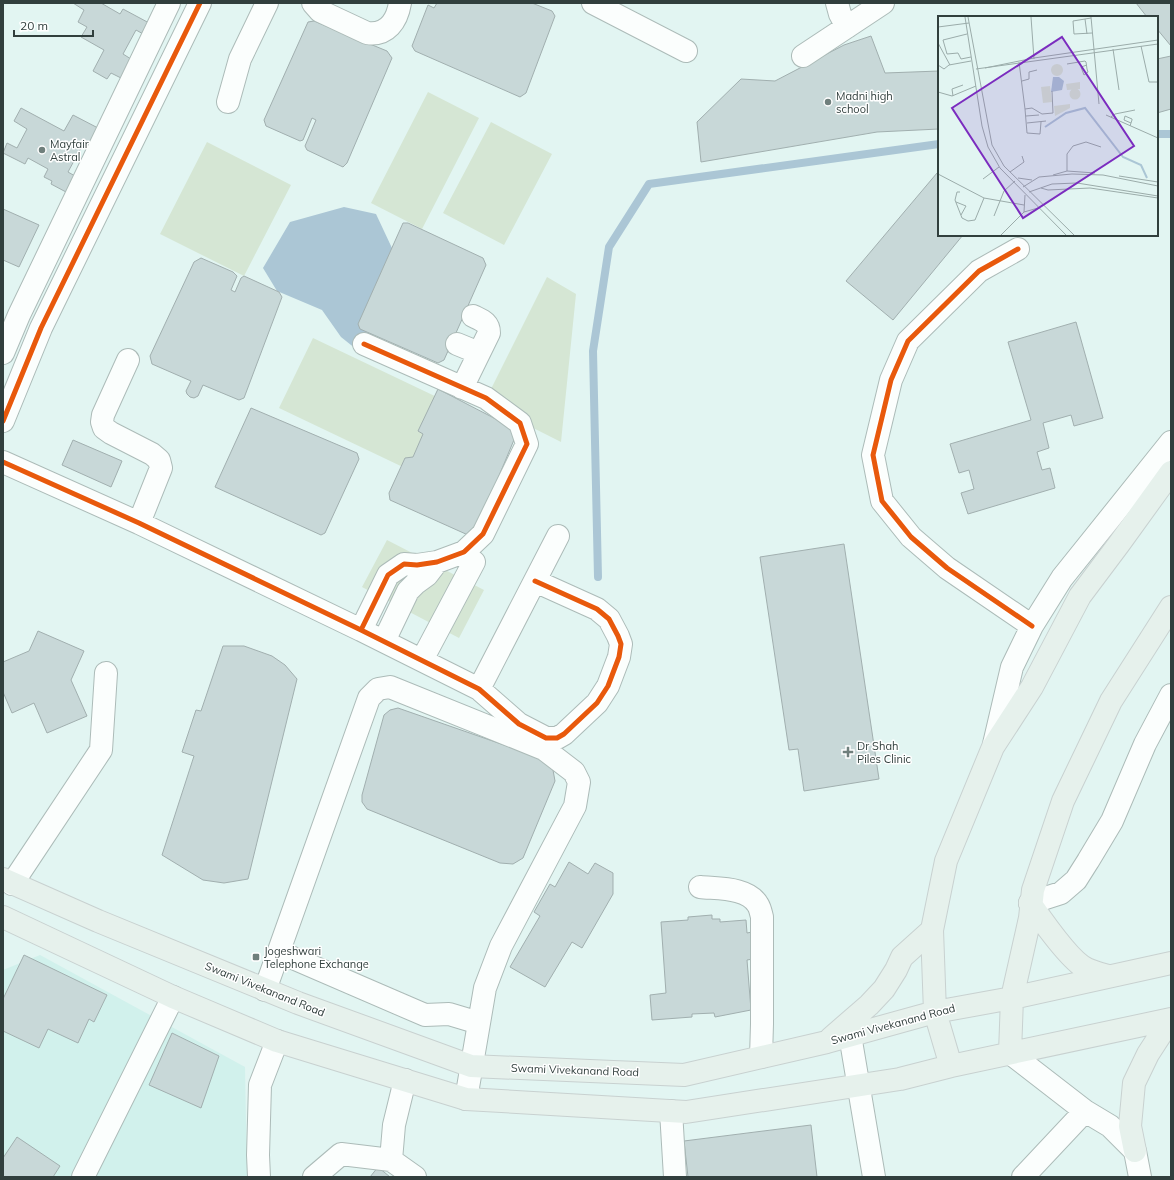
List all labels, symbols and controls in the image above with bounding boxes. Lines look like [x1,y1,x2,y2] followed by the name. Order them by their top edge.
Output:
[14,12,93,38] scale bar
[938,16,1158,236] inset map
[20,18,48,33] text: 20 m
[836,89,893,116] place label: Madni high school
[823,97,833,107] marker: Madni high school
[50,137,89,164] place label: Mayfair Astral
[37,145,47,155] marker: Mayfair Astral
[857,739,912,766] place label: Dr Shah Piles Clinic
[842,746,854,758] marker: Dr Shah Piles Clinic
[264,944,369,971] place label: Jogeshwari Telephone Exchange
[251,952,261,962] marker: Jogeshwari Telephone Exchange
[203,959,327,1019] street label: Swami Vivekanand Road
[829,1001,957,1047] street label: Swami Vivekanand Road
[511,1061,639,1079] street label: Swami Vivekanand Road

